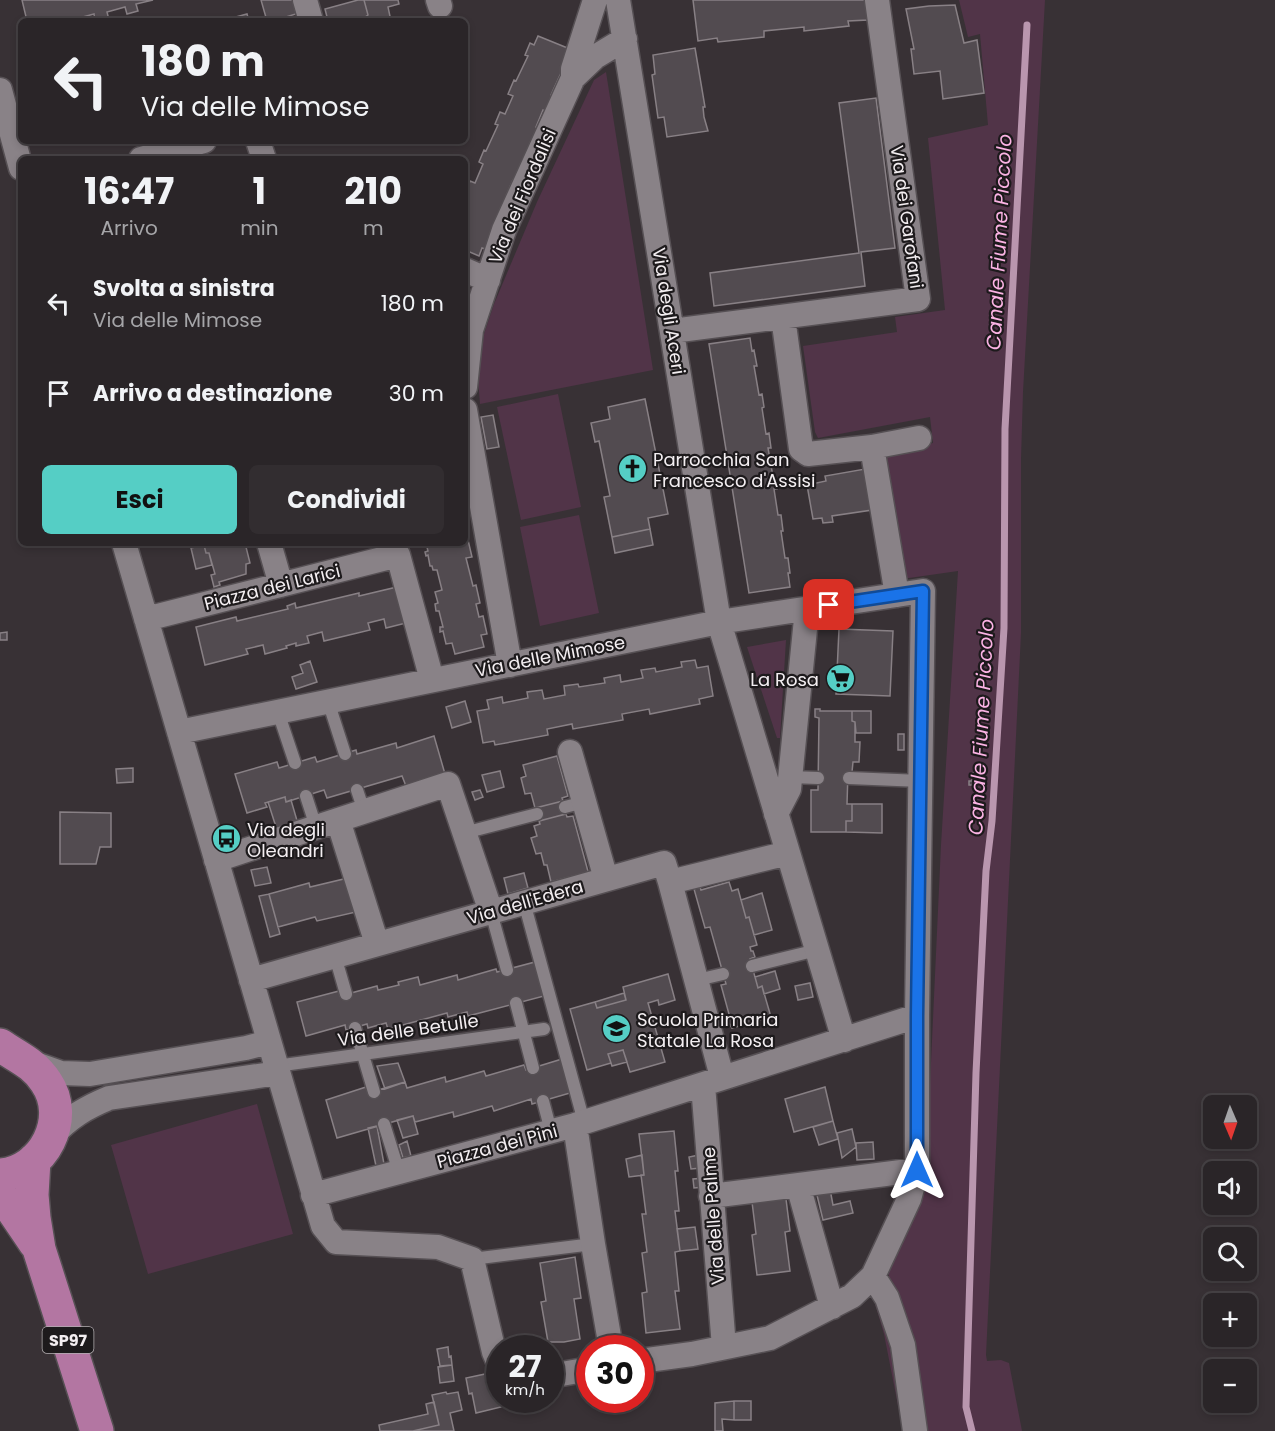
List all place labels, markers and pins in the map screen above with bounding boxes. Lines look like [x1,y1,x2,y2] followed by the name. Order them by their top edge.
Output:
[653,447,815,493] place label: Parrocchia San Francesco d'Assisi
[616,453,648,485] church icon: Parrocchia San Francesco d'Assisi
[803,579,854,630] pin
[824,663,856,695] supermarket icon: La Rosa
[750,667,819,692] place label: La Rosa
[247,817,325,863] place label: Via degli Oleandri
[210,823,242,855] bus stop icon: Via degli Oleandri
[637,1007,779,1053] place label: Scuola Primaria Statale La Rosa
[600,1013,632,1045] school or university icon: Scuola Primaria Statale La Rosa

